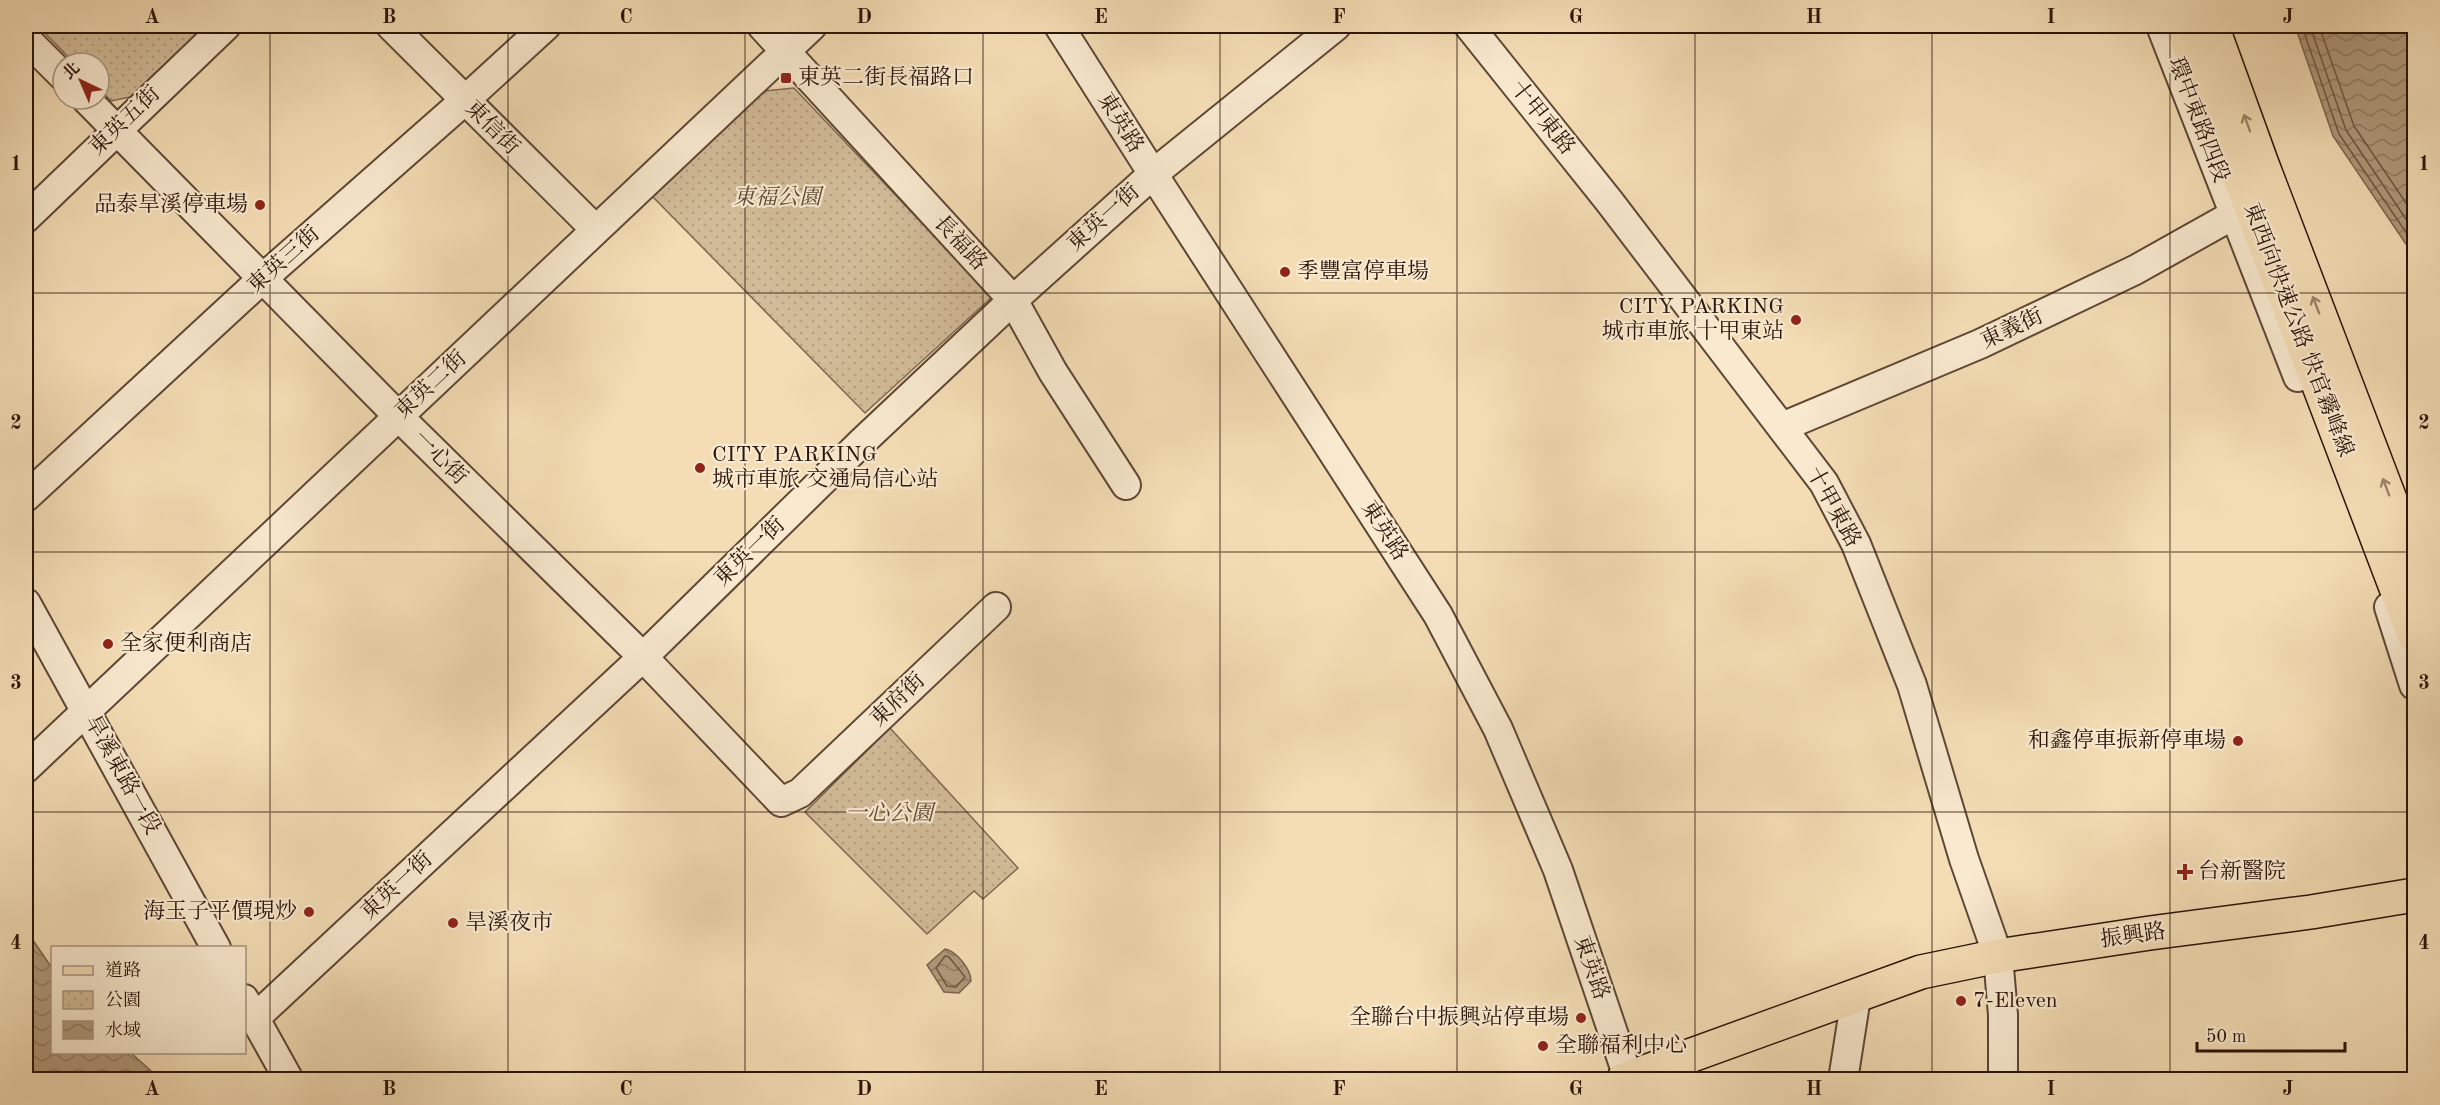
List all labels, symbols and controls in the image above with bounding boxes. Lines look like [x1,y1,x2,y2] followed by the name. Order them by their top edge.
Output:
[144,8,160,28] text: A
[382,8,396,28] text: B
[619,8,633,28] text: C
[856,8,872,28] text: D
[1094,8,1108,28] text: E
[1332,8,1346,28] text: F
[1569,8,1583,28] text: G
[1806,8,1822,28] text: H
[2047,8,2055,28] text: I
[2283,8,2294,28] text: J
[51,51,111,111] north arrow
[2164,54,2234,186] street label: 環中東路四段
[59,59,83,83] text: 北
[798,65,974,89] place label: 東英二街長福路口
[779,71,793,85] marker: 東英二街長福路口
[1506,76,1580,159] street label: 十甲東路
[84,81,164,159] street label: 東英五街
[1093,88,1149,157] street label: 東英路
[461,95,525,159] street label: 東信街
[2241,114,2252,133] one-way arrow
[10,155,22,175] text: 1
[2418,155,2430,175] text: 1
[1063,179,1144,256] street label: 東英一街
[733,185,824,209] park label: 東福公園
[94,192,248,216] place label: 品泰旱溪停車場
[253,198,267,212] marker: 品泰旱溪停車場
[2239,199,2359,460] street label: 東西向快速公路 快官霧峰線
[929,210,992,275] street label: 長福路
[243,221,324,298] street label: 東英三街
[1297,259,1429,283] place label: 季豐富停車場
[1278,265,1292,279] marker: 季豐富停車場
[1602,296,1784,343] place label: CITY PARKING 城市車旅 十甲東站
[2310,297,2321,315] one-way arrow
[1977,303,2047,353] street label: 東義街
[1789,313,1803,327] marker: CITY PARKING 城市車旅 十甲東站
[390,345,471,423] street label: 東英二街
[10,414,22,434] text: 2
[2418,414,2430,434] text: 2
[409,425,473,489] street label: 一心街
[712,444,938,491] place label: CITY PARKING 城市車旅 交通局信心站
[693,461,707,475] marker: CITY PARKING 城市車旅 交通局信心站
[1802,462,1866,551] street label: 十甲東路
[2380,479,2391,497] one-way arrow
[1357,496,1413,565] street label: 東英路
[709,512,789,590] street label: 東英一街
[120,631,252,655] place label: 全家便利商店
[101,637,115,651] marker: 全家便利商店
[865,668,929,731] street label: 東府街
[10,674,22,694] text: 3
[2418,674,2430,694] text: 3
[80,711,165,838] street label: 旱溪東路一段
[2028,728,2226,752] place label: 和鑫停車振新停車場
[2231,734,2245,748] marker: 和鑫停車振新停車場
[845,801,936,825] park label: 一心公園
[356,846,437,924] street label: 東英一街
[2198,859,2286,883] place label: 台新醫院
[2176,863,2194,881] marker: 台新醫院
[143,899,297,923] place label: 海王子平價現炒
[302,905,316,919] marker: 海王子平價現炒
[465,910,553,934] place label: 旱溪夜市
[446,916,460,930] marker: 旱溪夜市
[2099,919,2167,951] street label: 振興路
[1570,933,1614,1003] street label: 東英路
[10,934,22,954] text: 4
[2418,934,2430,954] text: 4
[51,946,246,1054] legend
[105,960,141,980] text: 道路
[105,990,141,1010] text: 公園
[1973,990,2058,1012] place label: 7-Eleven
[1954,994,1968,1008] marker: 7-Eleven
[1349,1005,1569,1029] place label: 全聯台中振興站停車場
[1574,1011,1588,1025] marker: 全聯台中振興站停車場
[2197,1015,2346,1053] scale bar
[105,1020,141,1040] text: 水域
[2206,1028,2246,1046] text: 50 m
[1555,1033,1687,1057] place label: 全聯福利中心
[1536,1039,1550,1053] marker: 全聯福利中心
[144,1080,160,1100] text: A
[382,1080,396,1100] text: B
[619,1080,633,1100] text: C
[856,1080,872,1100] text: D
[1094,1080,1108,1100] text: E
[1332,1080,1346,1100] text: F
[1569,1080,1583,1100] text: G
[1806,1080,1822,1100] text: H
[2047,1080,2055,1100] text: I
[2283,1080,2294,1100] text: J

